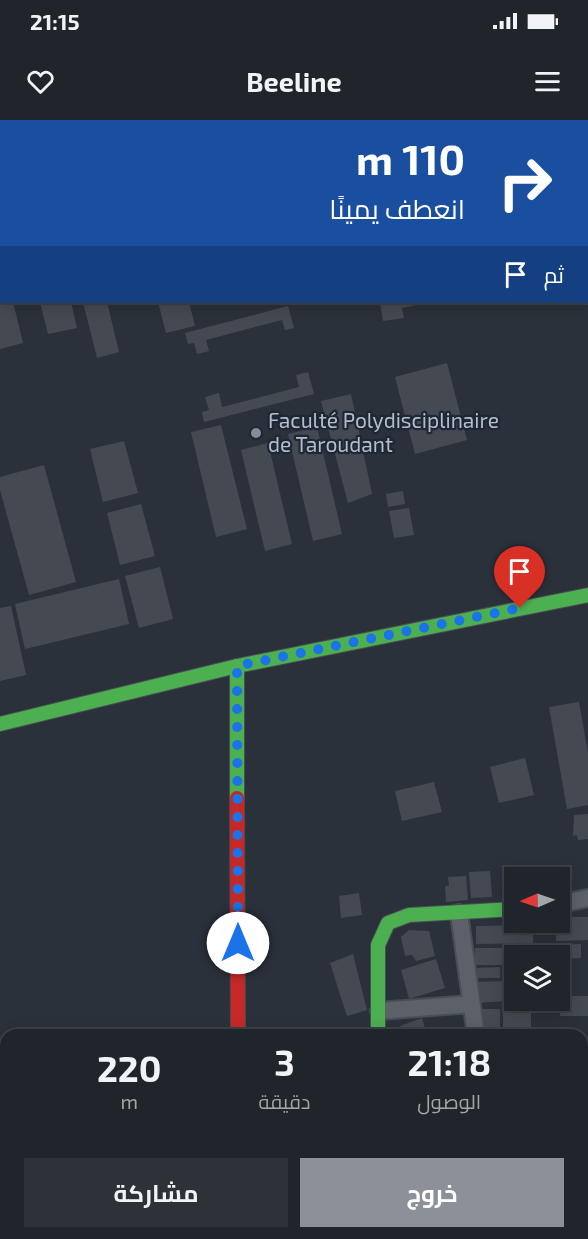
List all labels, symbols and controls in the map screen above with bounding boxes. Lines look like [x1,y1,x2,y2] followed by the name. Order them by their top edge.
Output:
[30,8,80,34] text: 21:15
[24,65,57,98] icon: heart
[246,65,342,97] text: Beeline
[531,65,564,98] icon: menu
[356,133,465,183] text: 110 m
[486,144,564,222] icon: right
[329,192,465,224] text: انعطف يمينًا
[499,258,532,291] icon: arrive
[544,261,564,287] text: ثم
[268,407,499,456] place label: Faculté Polydisciplinaire de Taroudant
[249,426,263,440] marker: Faculté Polydisciplinaire de Taroudant
[494,546,545,608] pin
[503,555,536,588] icon: arrive
[504,867,570,933] north arrow
[504,867,570,1011] map controls
[206,911,270,975] position arrow
[504,945,570,1011] button: layers
[274,1040,295,1083] text: 3
[407,1040,491,1083] text: 21:18
[97,1046,162,1089] text: 220
[120,1089,138,1113] text: m
[258,1089,310,1113] text: دقيقة
[417,1089,481,1113] text: الوصول
[24,1158,288,1227] button: مشاركة
[300,1158,564,1227] button: خروج

